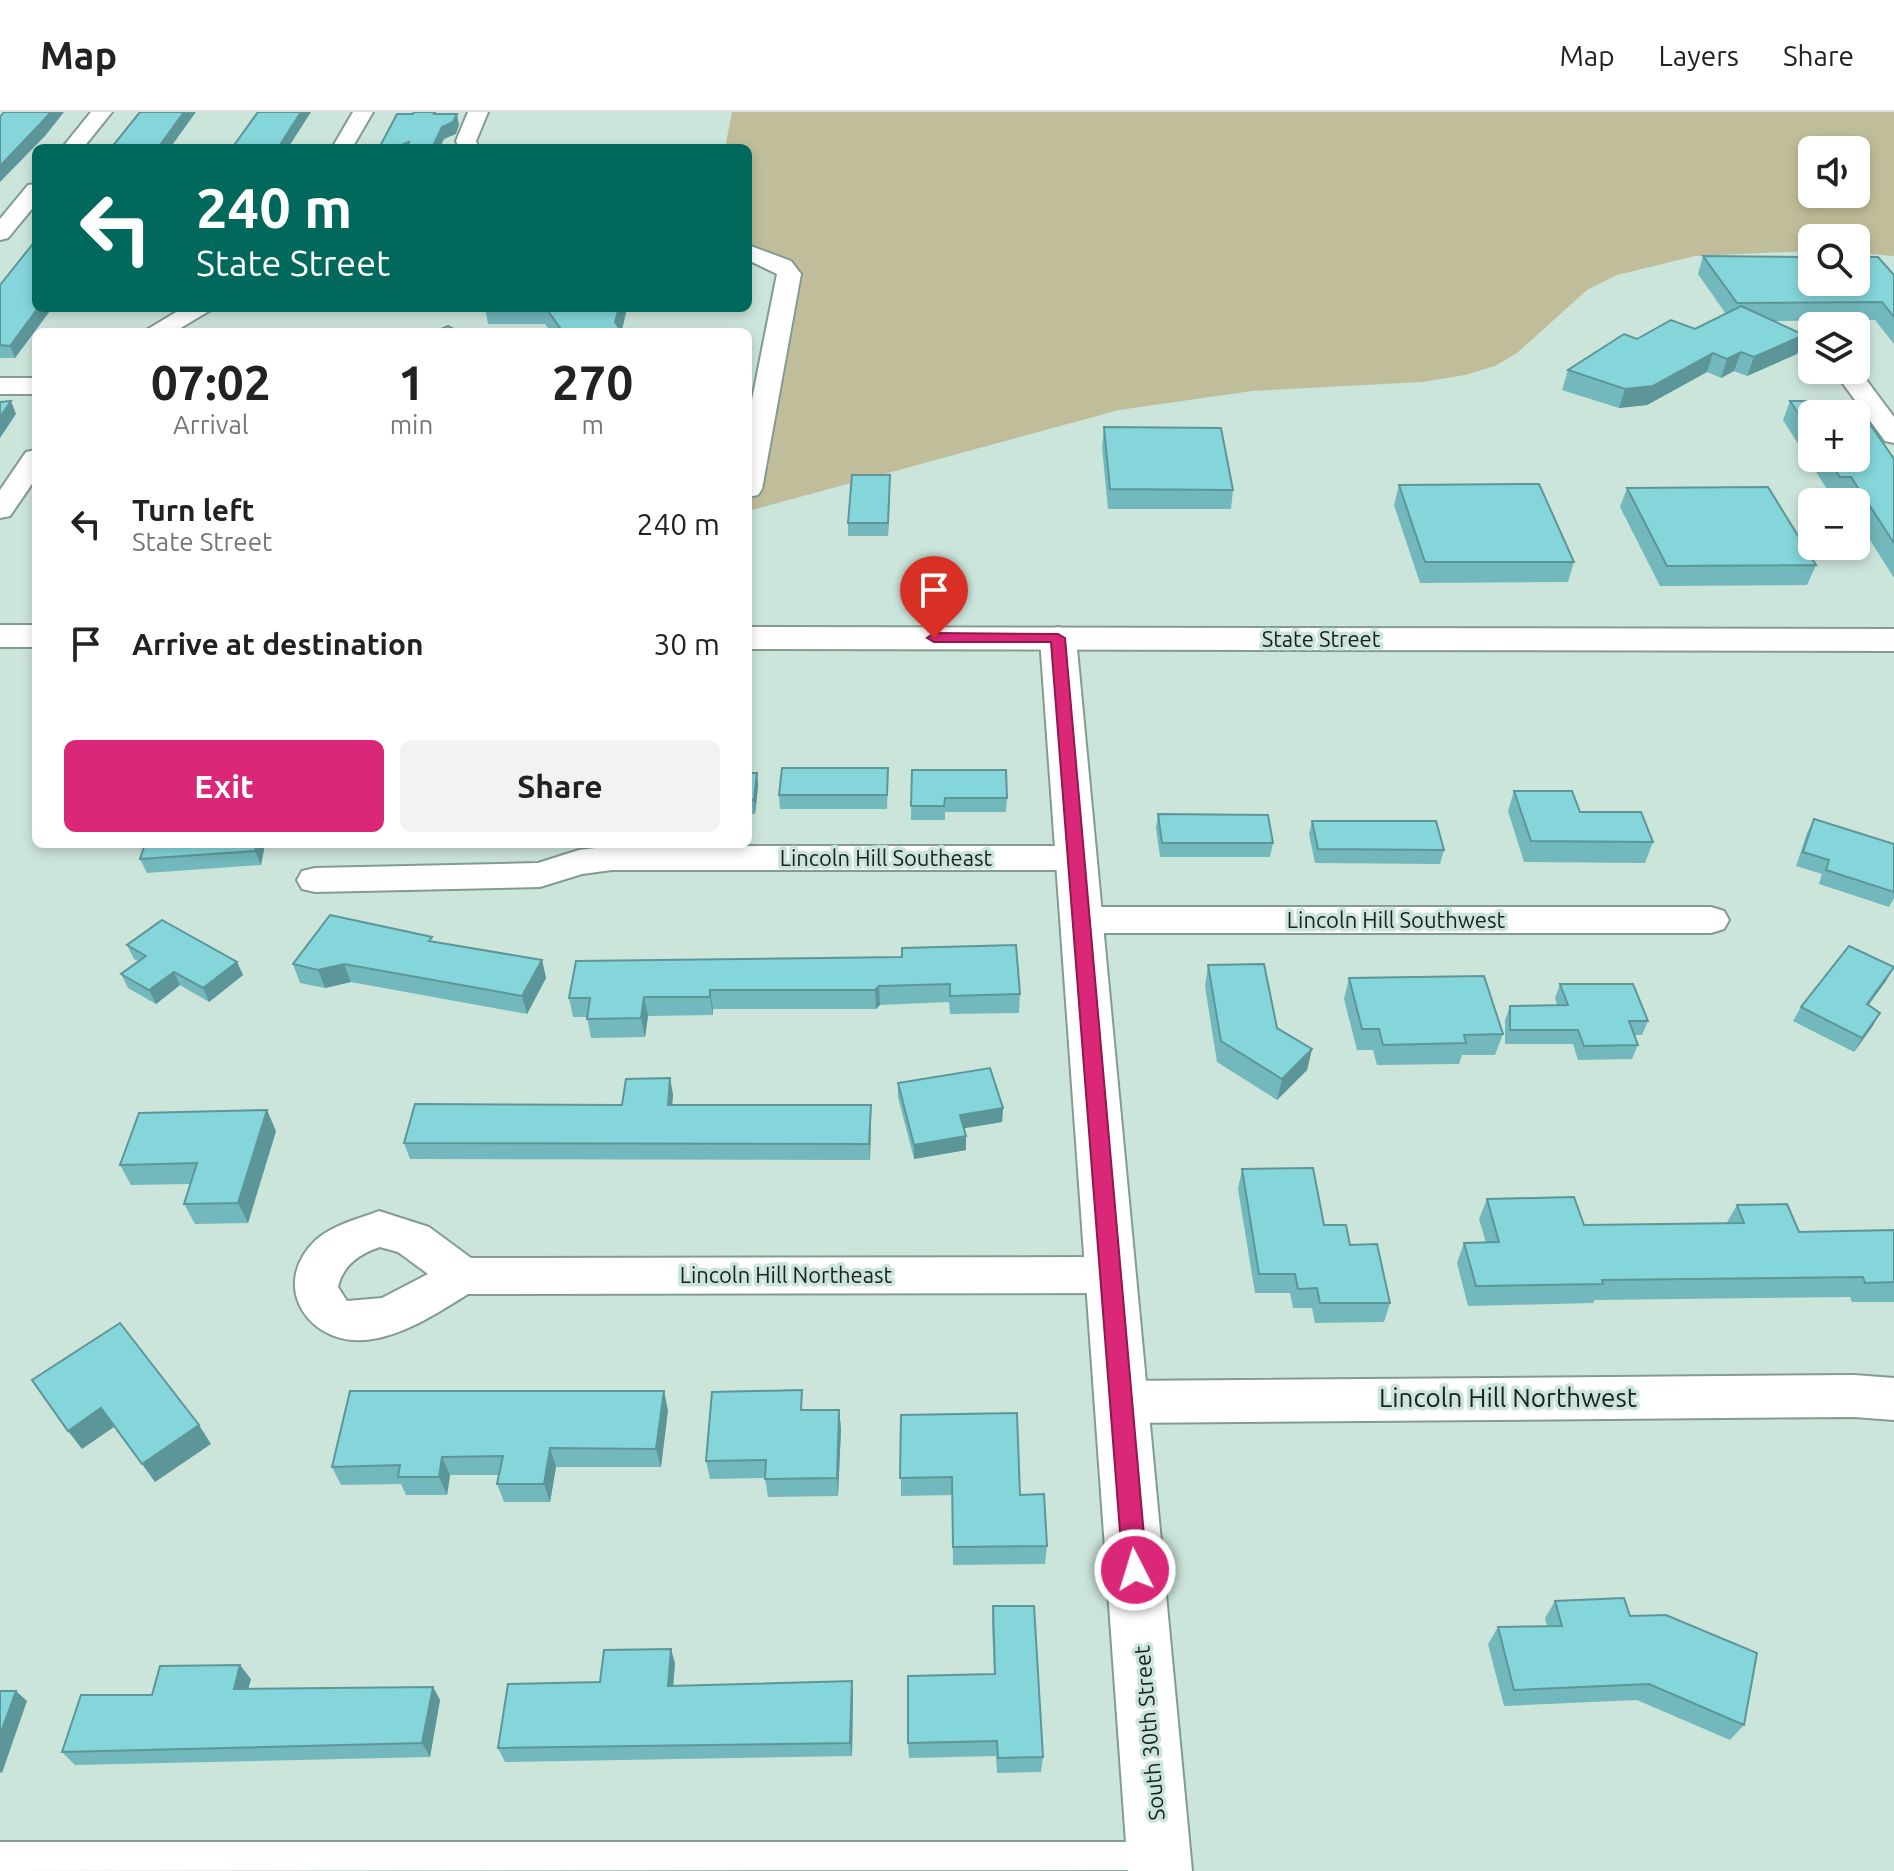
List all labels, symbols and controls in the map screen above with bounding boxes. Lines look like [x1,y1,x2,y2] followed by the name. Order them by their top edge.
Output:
[40,34,117,76] text: Map
[1559,40,1615,71] text: Map
[1659,40,1739,71] text: Layers
[1783,40,1854,71] text: Share
[1798,136,1870,560] map controls
[1798,136,1870,208] button: sound
[64,176,168,280] icon: left
[196,176,352,239] text: 240 m
[1798,224,1870,296] button: search
[196,242,390,283] text: State Street
[1798,312,1870,384] button: layers
[151,355,271,409] text: 07:02
[398,355,425,409] text: 1
[552,355,633,409] text: 270
[1798,400,1870,472] button: +
[173,410,249,439] text: Arrival
[390,410,433,439] text: min
[581,410,604,439] text: m
[1798,488,1870,560] button: −
[132,493,254,527] text: Turn left
[64,502,108,546] icon: left
[636,507,720,541] text: 240 m
[132,527,272,556] text: State Street
[900,556,968,638] pin
[912,568,956,612] icon: arrive
[64,622,108,666] icon: arrive
[1262,626,1381,651] street label: State Street
[132,627,424,661] text: Arrive at destination
[653,627,720,661] text: 30 m
[64,740,384,832] button: Exit
[400,740,720,832] button: Share
[780,845,993,870] street label: Lincoln Hill Southeast
[1287,907,1505,932] street label: Lincoln Hill Southwest
[680,1262,893,1287] street label: Lincoln Hill Northeast
[1379,1383,1637,1412] street label: Lincoln Hill Northwest
[1093,1528,1177,1612] position arrow
[1128,1644,1169,1822] street label: South 30th Street

